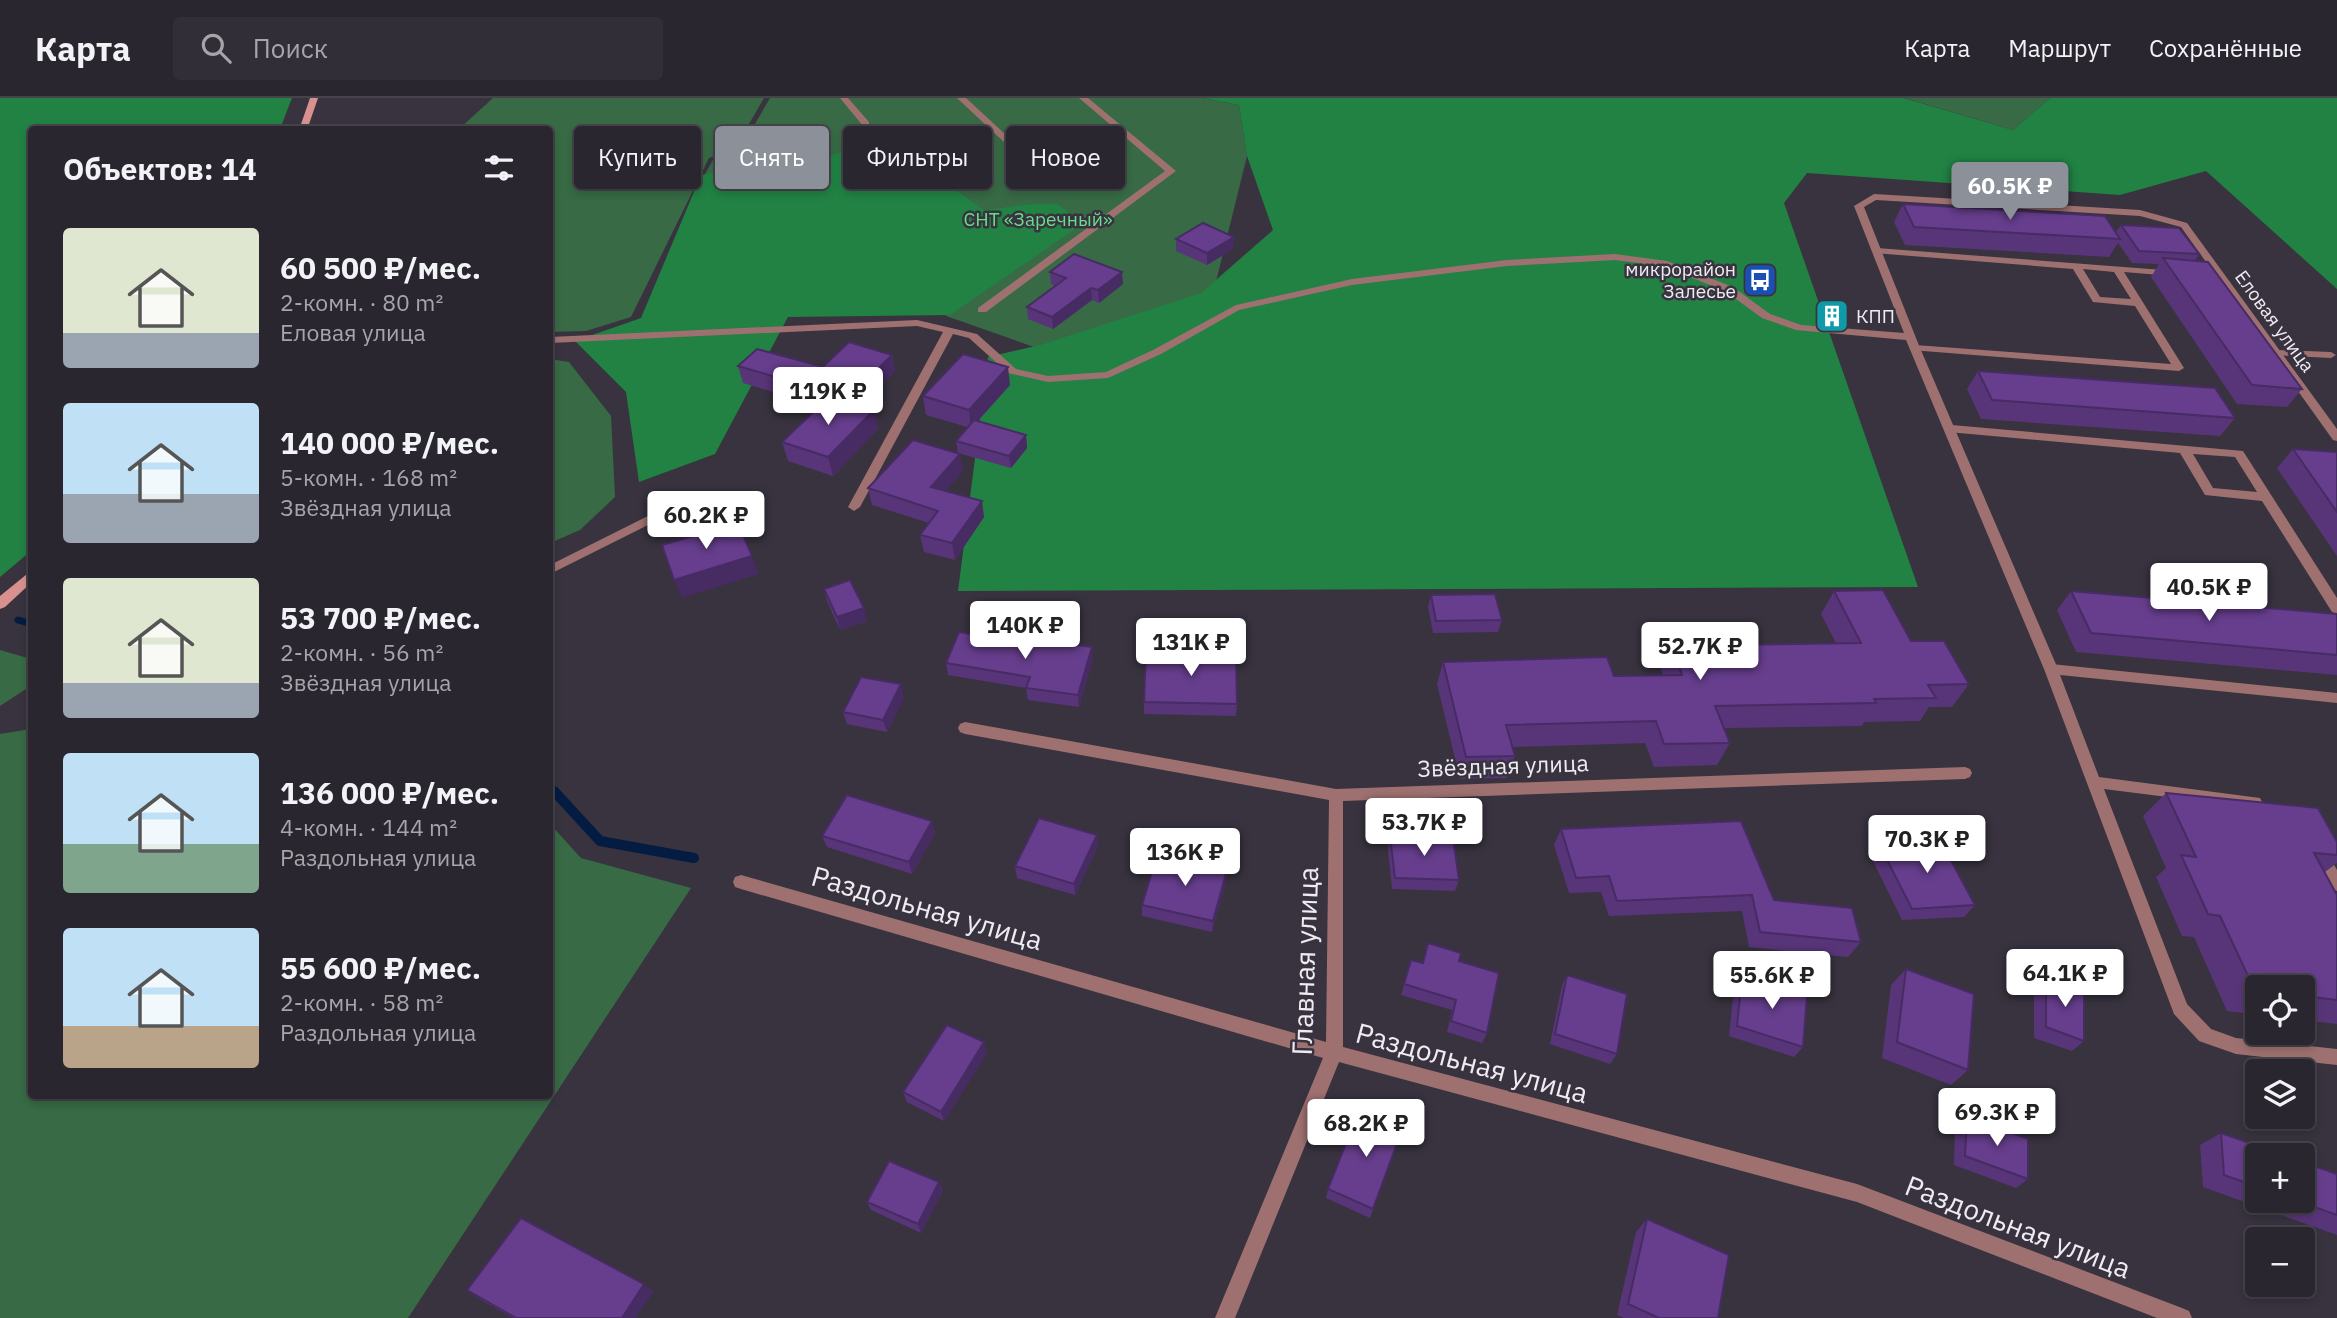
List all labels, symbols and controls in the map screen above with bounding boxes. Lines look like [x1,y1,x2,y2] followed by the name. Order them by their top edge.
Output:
[173,17,663,80] search box
[35,27,131,70] text: Карта
[197,29,235,67] icon: search
[253,31,328,65] text: Поиск
[1904,32,1970,64] text: Карта
[2008,32,2111,64] text: Маршрут
[2149,32,2302,64] text: Сохранённые
[574,126,701,189] chip: Купить
[715,126,829,189] chip: Снять
[843,126,992,189] chip: Фильтры
[1006,126,1125,189] chip: Новое
[63,149,257,188] text: Объектов: 14
[480,149,518,187] icon: filters
[1945,162,2075,222] pin: 60.5K ₽
[1967,170,2053,200] text: 60.5K ₽
[963,207,1113,231] park label: СНТ «Заречный»
[280,248,481,287] text: 60 500 ₽/мес.
[119,256,203,340] icon: home
[1625,257,1736,303] place label: микрорайон Залесье
[1741,261,1779,299] bus stop icon: микрорайон Залесье
[2230,265,2320,377] street label: Еловая улица
[280,287,443,317] text: 2-комн. · 80 m²
[1813,297,1851,335] building icon: КПП
[1856,304,1895,328] place label: КПП
[280,317,426,347] text: Еловая улица
[771,368,885,427] pin: 119K ₽
[789,375,867,405] text: 119K ₽
[280,423,499,462] text: 140 000 ₽/мес.
[119,431,203,515] icon: home
[280,462,457,492] text: 5-комн. · 168 m²
[641,491,771,551] pin: 60.2K ₽
[280,492,452,522] text: Звёздная улица
[663,499,749,529] text: 60.2K ₽
[2144,564,2274,623] pin: 40.5K ₽
[2166,571,2252,601] text: 40.5K ₽
[280,598,481,637] text: 53 700 ₽/мес.
[968,602,1082,661] pin: 140K ₽
[119,606,203,690] icon: home
[986,609,1064,639] text: 140K ₽
[1134,618,1248,678] pin: 131K ₽
[1635,622,1765,682] pin: 52.7K ₽
[1152,626,1230,656] text: 131K ₽
[1657,630,1743,660] text: 52.7K ₽
[280,637,443,667] text: 2-комн. · 56 m²
[280,667,452,697] text: Звёздная улица
[1417,747,1589,783] street label: Звёздная улица
[280,773,499,812] text: 136 000 ₽/мес.
[119,781,203,865] icon: home
[1359,798,1489,858] pin: 53.7K ₽
[1381,806,1467,836] text: 53.7K ₽
[280,812,457,842] text: 4-комн. · 144 m²
[1862,816,1992,875] pin: 70.3K ₽
[1884,823,1970,853] text: 70.3K ₽
[1128,828,1242,888] pin: 136K ₽
[1146,836,1224,866] text: 136K ₽
[280,842,476,872] text: Раздольная улица
[807,857,1047,958] street label: Раздольная улица
[1283,866,1326,1056] street label: Главная улица
[280,948,481,987] text: 55 600 ₽/мес.
[2000,950,2130,1009] pin: 64.1K ₽
[1707,951,1837,1011] pin: 55.6K ₽
[119,956,203,1040] icon: home
[2022,957,2108,987] text: 64.1K ₽
[1729,959,1815,989] text: 55.6K ₽
[2245,975,2315,1297] map controls
[2245,975,2315,1045] button: locate
[280,987,443,1017] text: 2-комн. · 58 m²
[1352,1014,1592,1111] street label: Раздольная улица
[280,1017,476,1047] text: Раздольная улица
[2245,1059,2315,1129] button: layers
[1932,1088,2062,1148] pin: 69.3K ₽
[1954,1096,2040,1126] text: 69.3K ₽
[1301,1100,1431,1159] pin: 68.2K ₽
[1323,1107,1409,1137] text: 68.2K ₽
[2245,1143,2315,1213] button: +
[1900,1166,2136,1287] street label: Раздольная улица
[2245,1227,2315,1297] button: −

